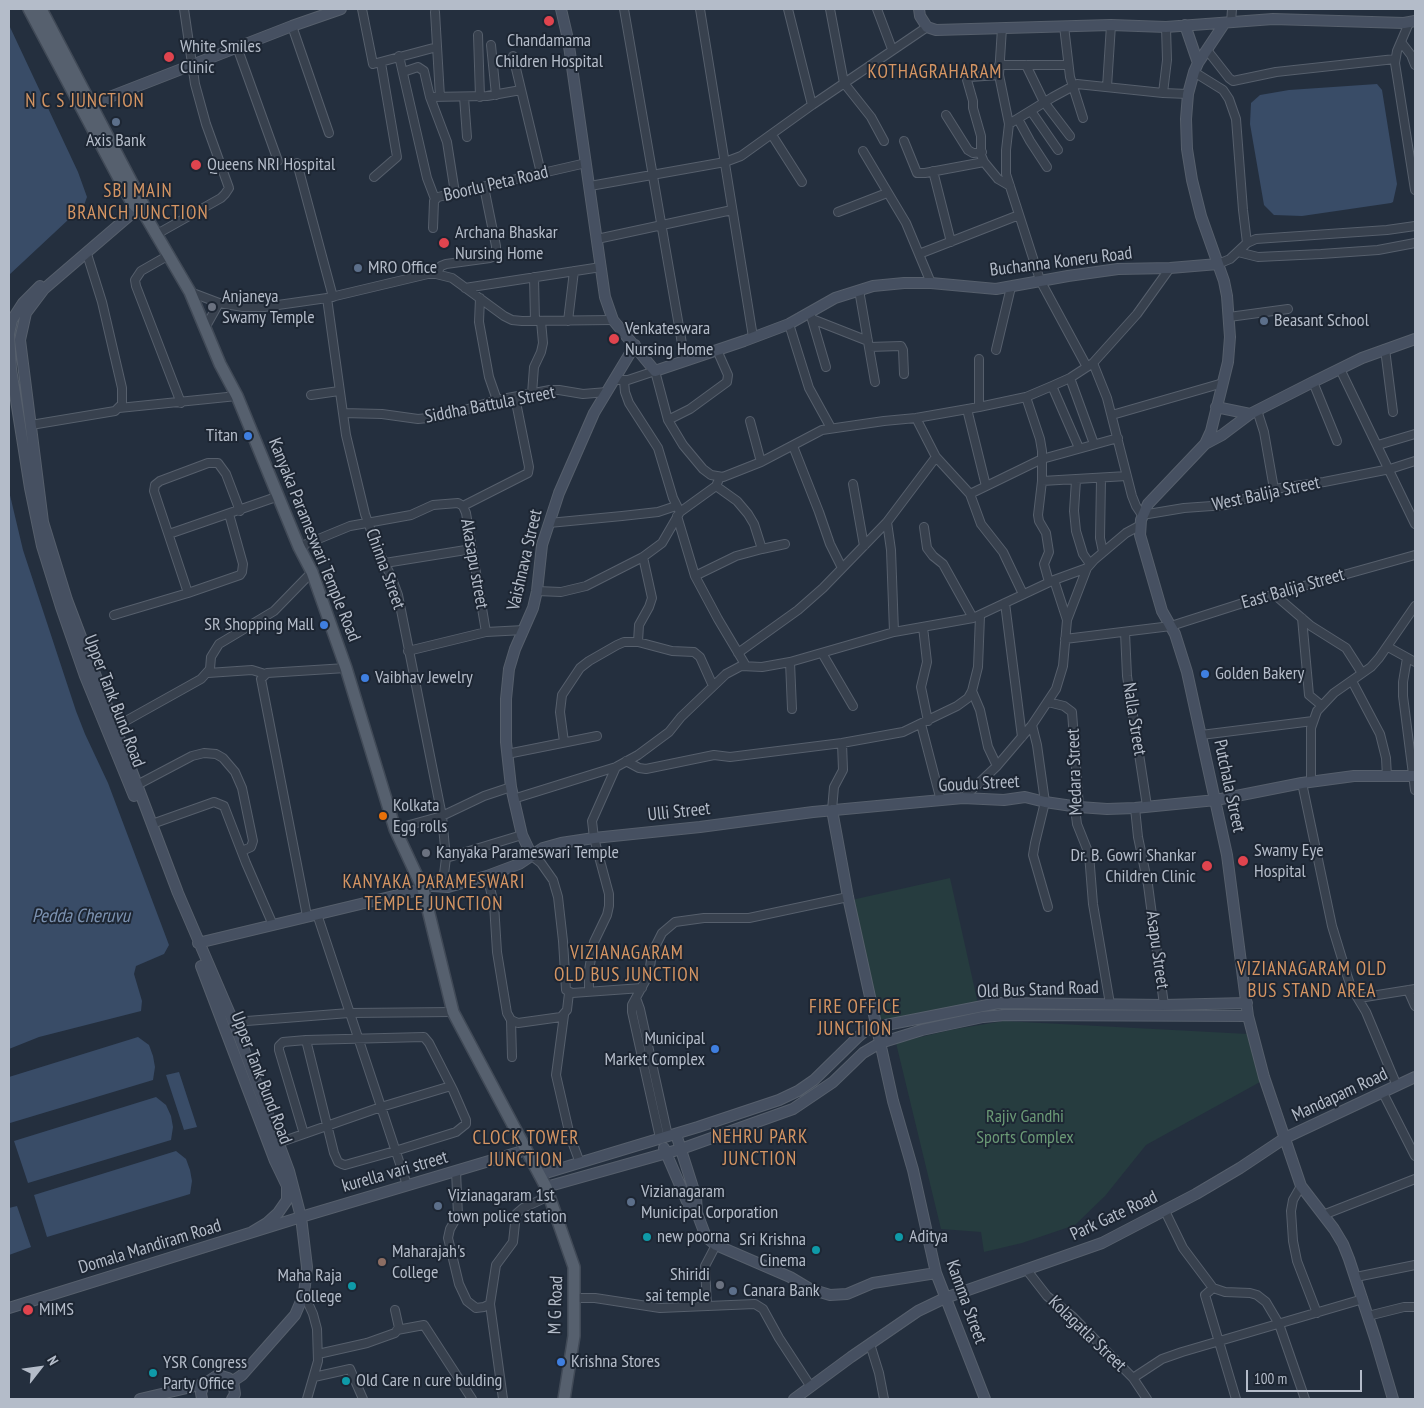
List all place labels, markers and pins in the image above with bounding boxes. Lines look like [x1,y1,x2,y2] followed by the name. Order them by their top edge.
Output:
[542,14,556,28] marker: Chandamama Children Hospital
[495,30,603,72] place label: Chandamama Children Hospital
[180,36,261,78] place label: White Smiles Clinic
[162,50,176,64] marker: White Smiles Clinic
[110,116,122,128] marker: Axis Bank
[86,130,146,152] place label: Axis Bank
[207,154,335,176] place label: Queens NRI Hospital
[189,158,203,172] marker: Queens NRI Hospital
[455,222,558,264] place label: Archana Bhaskar Nursing Home
[437,236,451,250] marker: Archana Bhaskar Nursing Home
[368,257,437,279] place label: MRO Office
[352,262,364,274] marker: MRO Office
[222,286,315,328] place label: Anjaneya Swamy Temple
[206,301,218,313] marker: Anjaneya Swamy Temple
[1274,310,1369,332] place label: Beasant School
[1258,315,1270,327] marker: Beasant School
[625,318,713,360] place label: Venkateswara Nursing Home
[607,332,621,346] marker: Venkateswara Nursing Home
[206,425,238,447] place label: Titan
[242,430,254,442] marker: Titan
[204,614,314,636] place label: SR Shopping Mall
[318,619,330,631] marker: SR Shopping Mall
[1215,663,1304,685] place label: Golden Bakery
[375,667,473,689] place label: Vaibhav Jewelry
[1199,668,1211,680] marker: Golden Bakery
[359,672,371,684] marker: Vaibhav Jewelry
[393,795,447,838] place label: Kolkata Egg rolls
[377,810,389,822] marker: Kolkata Egg rolls
[1254,840,1324,882] place label: Swamy Eye Hospital
[436,842,619,864] place label: Kanyaka Parameswari Temple
[1070,845,1196,888] place label: Dr. B. Gowri Shankar Children Clinic
[420,847,432,859] marker: Kanyaka Parameswari Temple
[1236,854,1250,868] marker: Swamy Eye Hospital
[1200,859,1214,873] marker: Dr. B. Gowri Shankar Children Clinic
[605,1028,705,1070] place label: Municipal Market Complex
[709,1043,721,1055] marker: Municipal Market Complex
[641,1181,778,1224] place label: Vizianagaram Municipal Corporation
[448,1185,567,1228] place label: Vizianagaram 1st town police station
[625,1196,637,1208] marker: Vizianagaram Municipal Corporation
[432,1200,444,1212] marker: Vizianagaram 1st town police station
[657,1226,730,1248] place label: new poorna
[909,1226,948,1248] place label: Aditya
[739,1229,806,1272] place label: Sri Krishna Cinema
[641,1231,653,1243] marker: new poorna
[893,1231,905,1243] marker: Aditya
[392,1241,465,1284] place label: Maharajah's College
[810,1244,822,1256] marker: Sri Krishna Cinema
[376,1256,388,1268] marker: Maharajah's College
[646,1264,710,1306] place label: Shiridi sai temple
[277,1265,342,1308] place label: Maha Raja College
[714,1279,726,1291] marker: Shiridi sai temple
[346,1280,358,1292] marker: Maha Raja College
[743,1280,820,1302] place label: Canara Bank
[727,1285,739,1297] marker: Canara Bank
[39,1299,74,1321] place label: MIMS
[21,1303,35,1317] marker: MIMS
[571,1351,660,1373] place label: Krishna Stores
[163,1352,247,1395] place label: YSR Congress Party Office
[555,1356,567,1368] marker: Krishna Stores
[147,1367,159,1379] marker: YSR Congress Party Office
[356,1370,502,1392] place label: Old Care n cure bulding
[340,1375,352,1387] marker: Old Care n cure bulding

